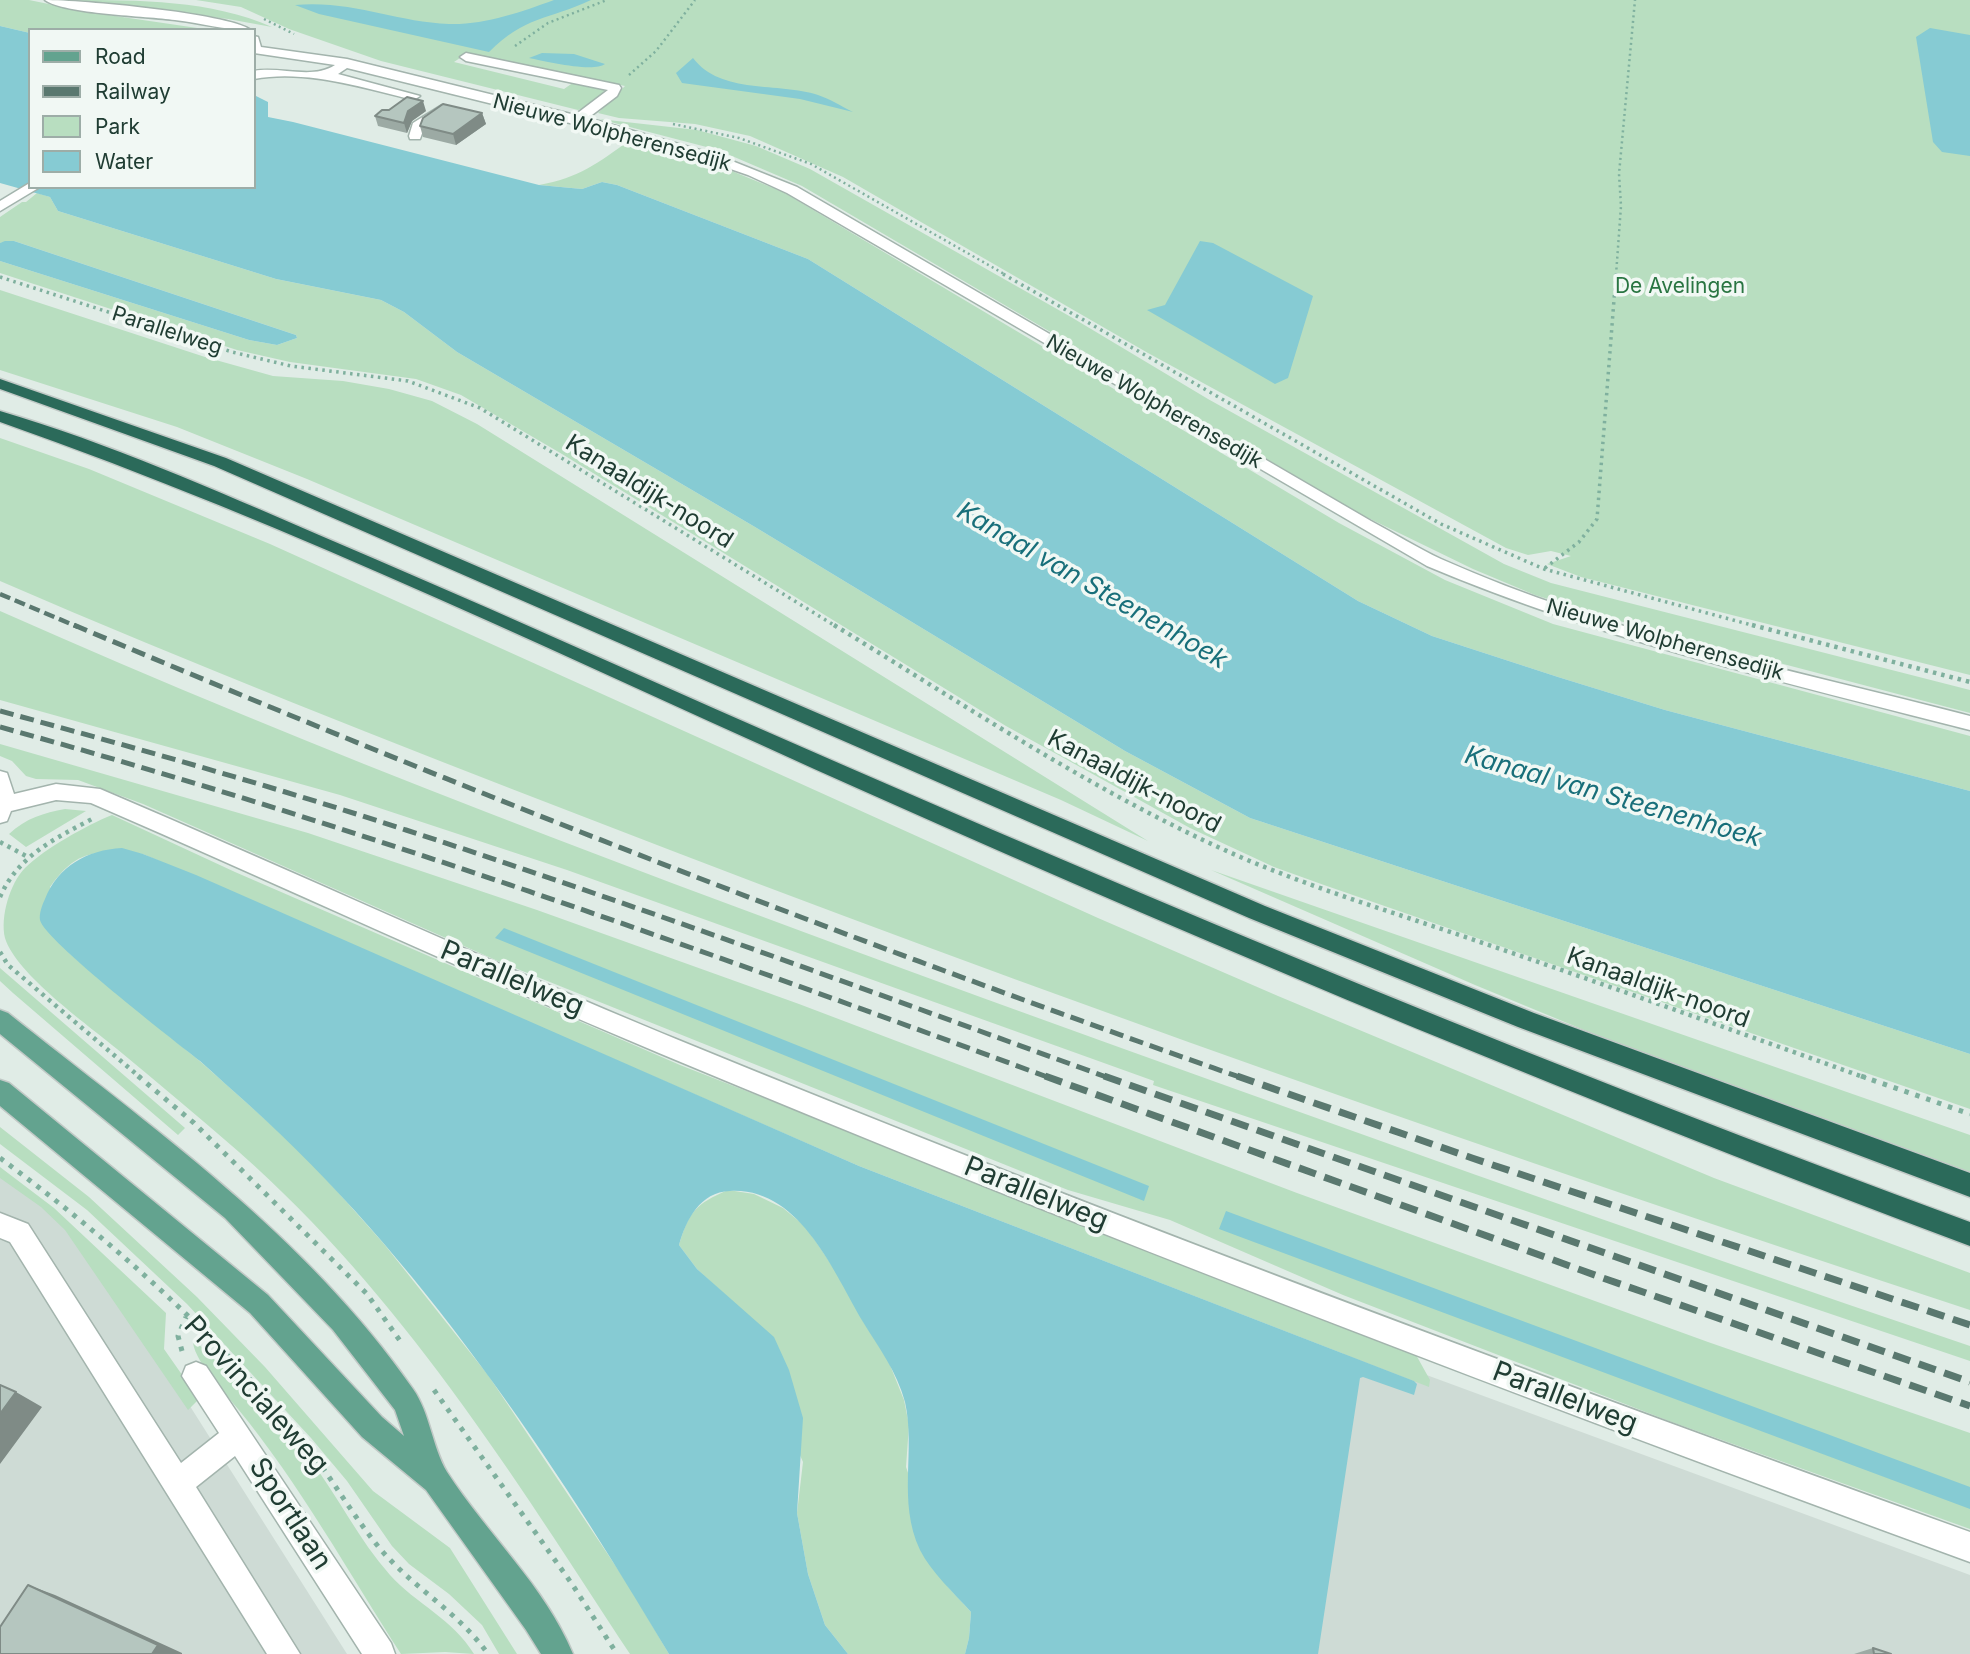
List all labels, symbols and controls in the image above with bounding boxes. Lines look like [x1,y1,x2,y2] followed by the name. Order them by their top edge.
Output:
[28,28,256,189] legend
[95,44,146,69] text: Road
[95,79,171,104] text: Railway
[490,89,734,177] street label: Nieuwe Wolpherensedijk
[95,114,140,139] text: Park
[95,149,153,174] text: Water
[1615,274,1745,300] park label: De Avelingen
[109,301,225,361] street label: Parallelweg
[1041,330,1267,474] street label: Nieuwe Wolpherensedijk
[560,429,738,555] street label: Kanaaldijk-noord
[951,496,1233,676] water label: Kanaal van Steenenhoek
[1544,594,1786,686] street label: Nieuwe Wolpherensedijk
[1042,724,1226,840] street label: Kanaaldijk-noord
[1461,740,1765,854] water label: Kanaal van Steenenhoek
[435,934,589,1024] street label: Parallelweg
[1563,942,1753,1034] street label: Kanaaldijk-noord
[959,1150,1113,1238] street label: Parallelweg
[177,1309,335,1481] street label: Provincialeweg
[1488,1355,1642,1441] street label: Parallelweg
[241,1452,339,1576] street label: Sportlaan

